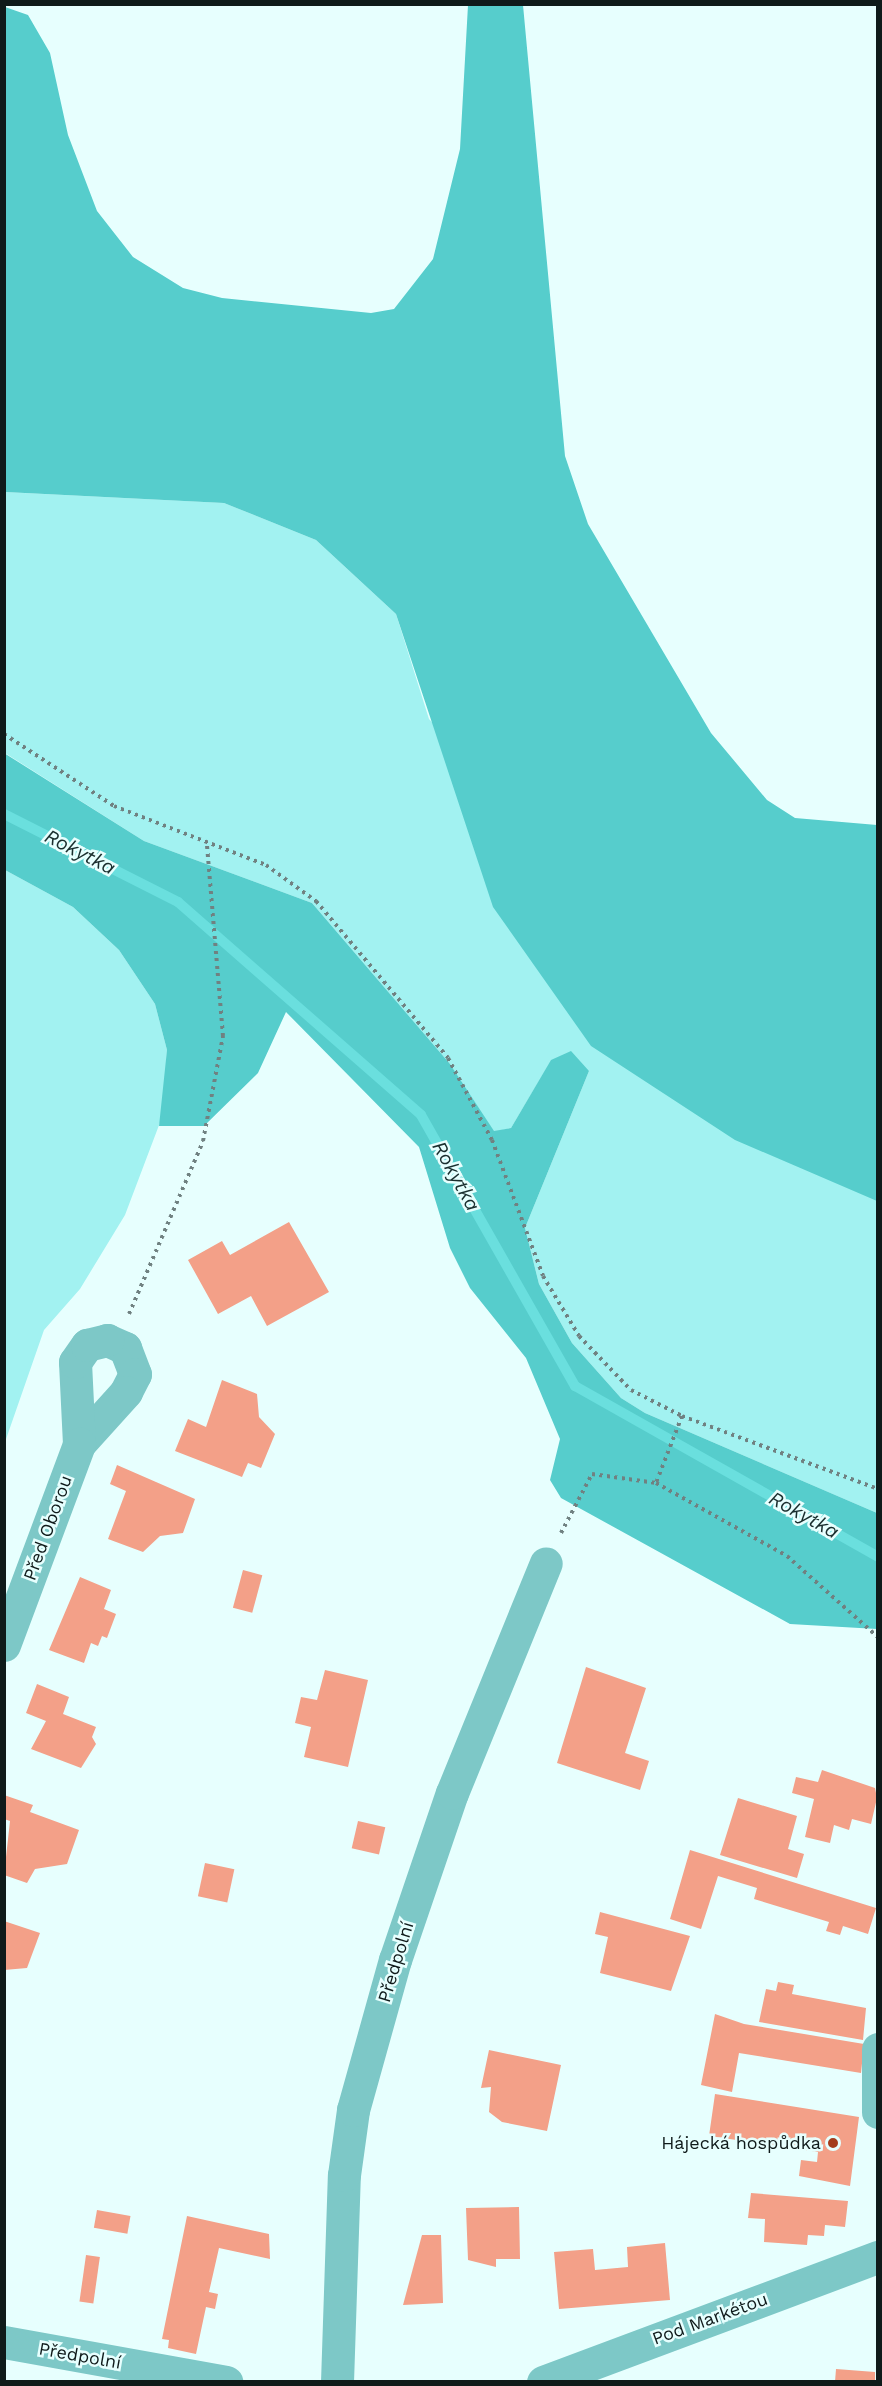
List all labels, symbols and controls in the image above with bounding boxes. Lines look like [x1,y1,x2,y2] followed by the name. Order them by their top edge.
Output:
[41,824,119,880] water label: Rokytka
[427,1137,485,1215] water label: Rokytka
[19,1472,77,1584] street label: Před Oborou
[765,1486,843,1544] water label: Rokytka
[374,1919,418,2005] street label: Předpolní
[661,2132,821,2154] place label: Hájecká hospůdka
[826,2136,840,2150] marker: Hájecká hospůdka
[649,2288,771,2350] street label: Pod Markétou
[37,2338,123,2374] street label: Předpolní

